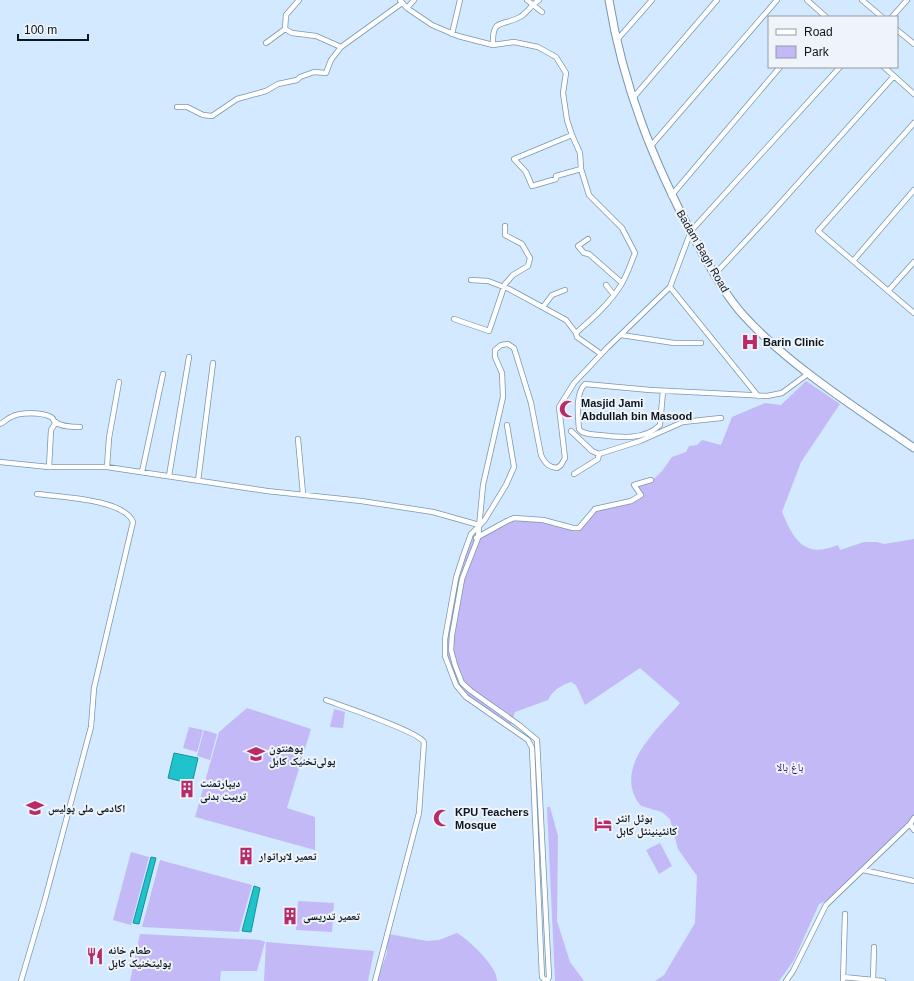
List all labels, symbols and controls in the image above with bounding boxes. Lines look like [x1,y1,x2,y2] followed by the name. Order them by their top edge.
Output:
[18,16,88,42] scale bar
[768,16,898,68] legend
[24,23,57,37] text: 100 m
[804,25,833,39] text: Road
[804,45,830,59] text: Park
[675,208,731,294] street label: Badam Bagh Road
[740,332,760,352] hospital icon: Barin Clinic
[763,336,824,348] place label: Barin Clinic
[581,397,692,422] place label: Masjid Jami Abdullah bin Masood
[558,399,578,419] mosque icon: Masjid Jami Abdullah bin Masood
[269,742,336,769] place label: پوهنتون پولی‌تخنیک کابل
[246,744,266,764] school or university icon: پوهنتون پولی‌تخنیک کابل
[776,761,804,774] park label: باغ بالا
[200,777,246,804] place label: دیپارتمنت تربیت بدنی
[177,779,197,799] building icon: دیپارتمنت تربیت بدنی
[25,798,45,818] school or university icon: اکادمی ملی پولیس
[48,802,125,816] place label: اکادمی ملی پولیس
[455,806,529,831] place label: KPU Teachers Mosque
[432,808,452,828] mosque icon: KPU Teachers Mosque
[615,812,677,839] place label: ہوٹل انٹر کانٹینینٹل کابل
[593,814,613,834] hotel icon: ہوٹل انٹر کانٹینینٹل کابل
[236,846,256,866] building icon: تعمیر لابراتوار
[258,850,317,863] place label: تعمیر لابراتوار
[280,906,300,926] building icon: تعمیر تدریسی
[303,910,360,924] place label: تعمیر تدریسی
[108,944,171,971] place label: طعام خانه پولیتخنیک کابل
[85,946,105,966] restaurant icon: طعام خانه پولیتخنیک کابل

